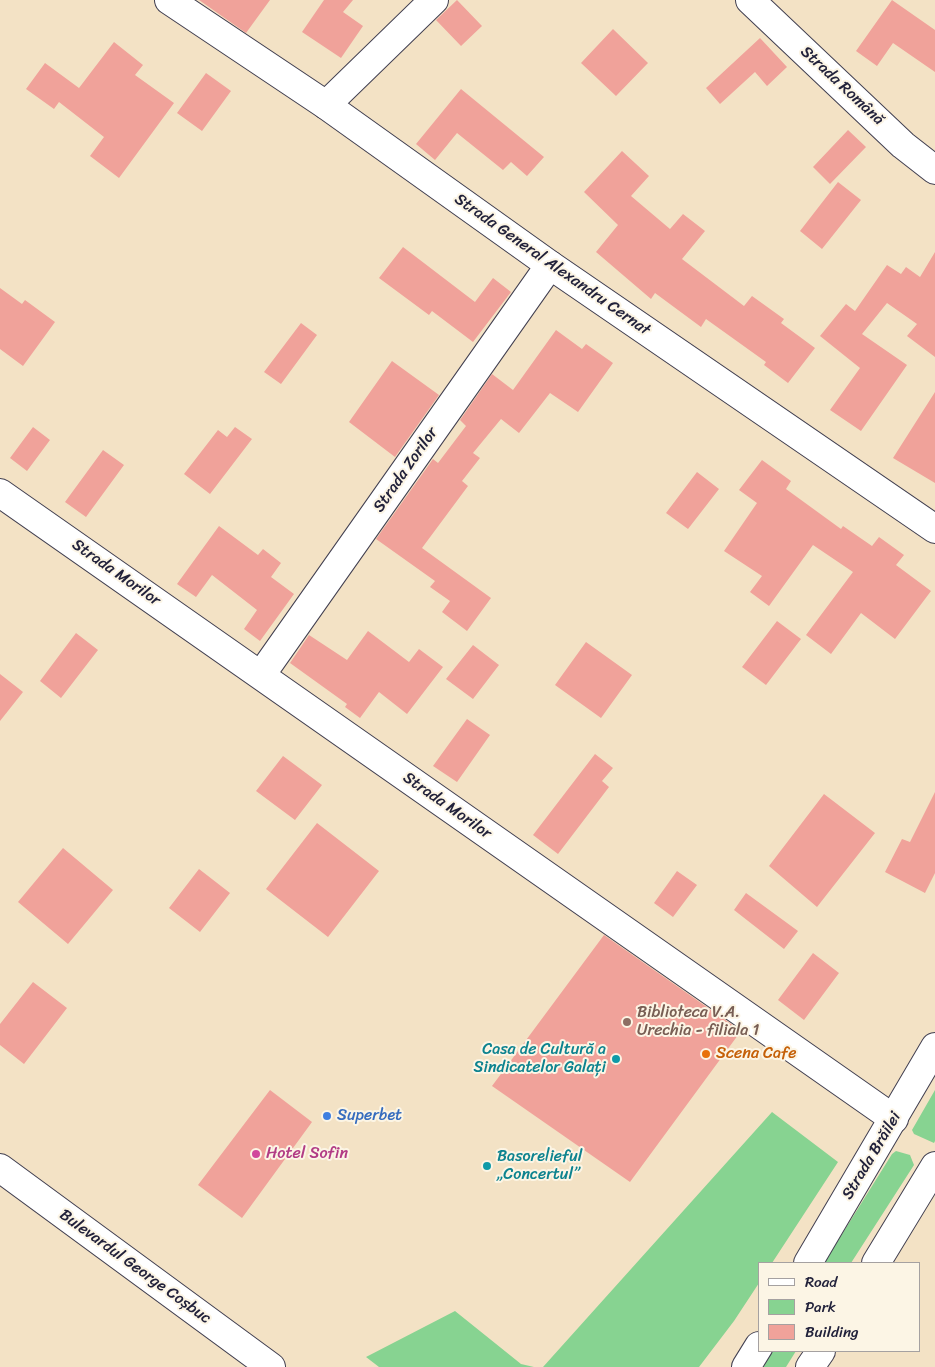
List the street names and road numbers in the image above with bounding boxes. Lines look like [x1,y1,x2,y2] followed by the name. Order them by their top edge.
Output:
[796,42,888,130] street label: Strada Română
[450,190,654,340] street label: Strada General Alexandru Cernat
[370,424,442,516] street label: Strada Zorilor
[68,535,164,611] street label: Strada Morilor
[399,768,495,844] street label: Strada Morilor
[838,1109,906,1203] street label: Strada Brăilei
[55,1205,215,1329] street label: Bulevardul George Coșbuc

